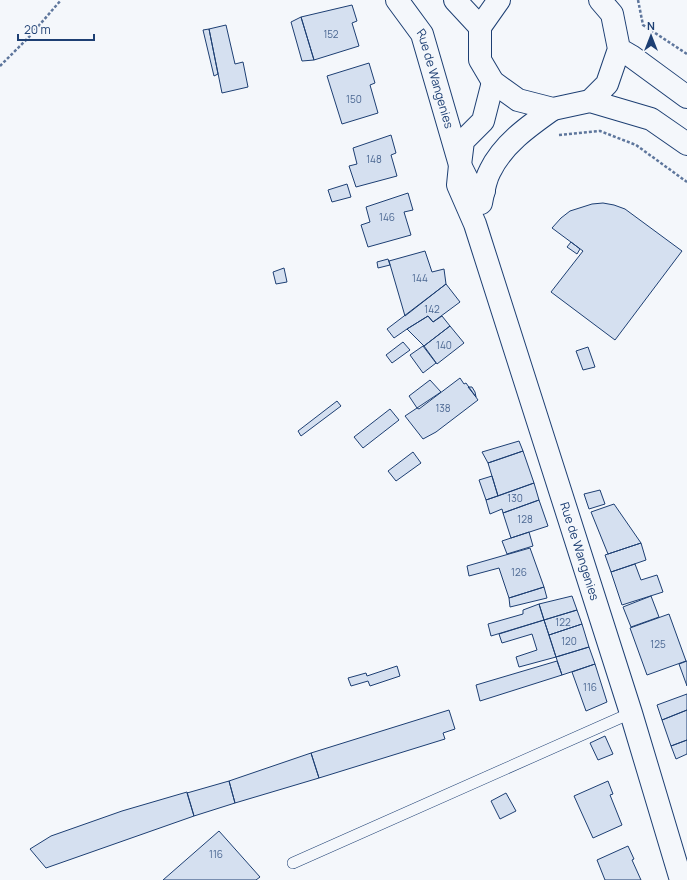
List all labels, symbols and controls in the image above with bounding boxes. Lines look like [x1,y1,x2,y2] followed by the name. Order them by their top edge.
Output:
[18,16,94,42] scale bar
[631,16,671,56] north arrow
[647,18,655,33] text: N
[24,21,51,38] text: 20 m
[413,25,458,130] street label: Rue de Wangenies
[323,27,339,41] house number: 152
[346,92,362,106] house number: 150
[366,152,382,166] house number: 148
[379,210,395,224] house number: 146
[412,271,428,285] house number: 144
[424,302,440,316] house number: 142
[436,338,452,352] house number: 140
[435,401,451,415] house number: 138
[507,491,523,505] house number: 130
[556,500,604,603] street label: Rue de Wangenies
[517,512,533,526] house number: 128
[511,565,527,579] house number: 126
[555,615,571,629] house number: 122
[561,634,577,648] house number: 120
[650,637,666,651] house number: 125
[583,680,597,694] house number: 116
[209,847,223,861] house number: 116

